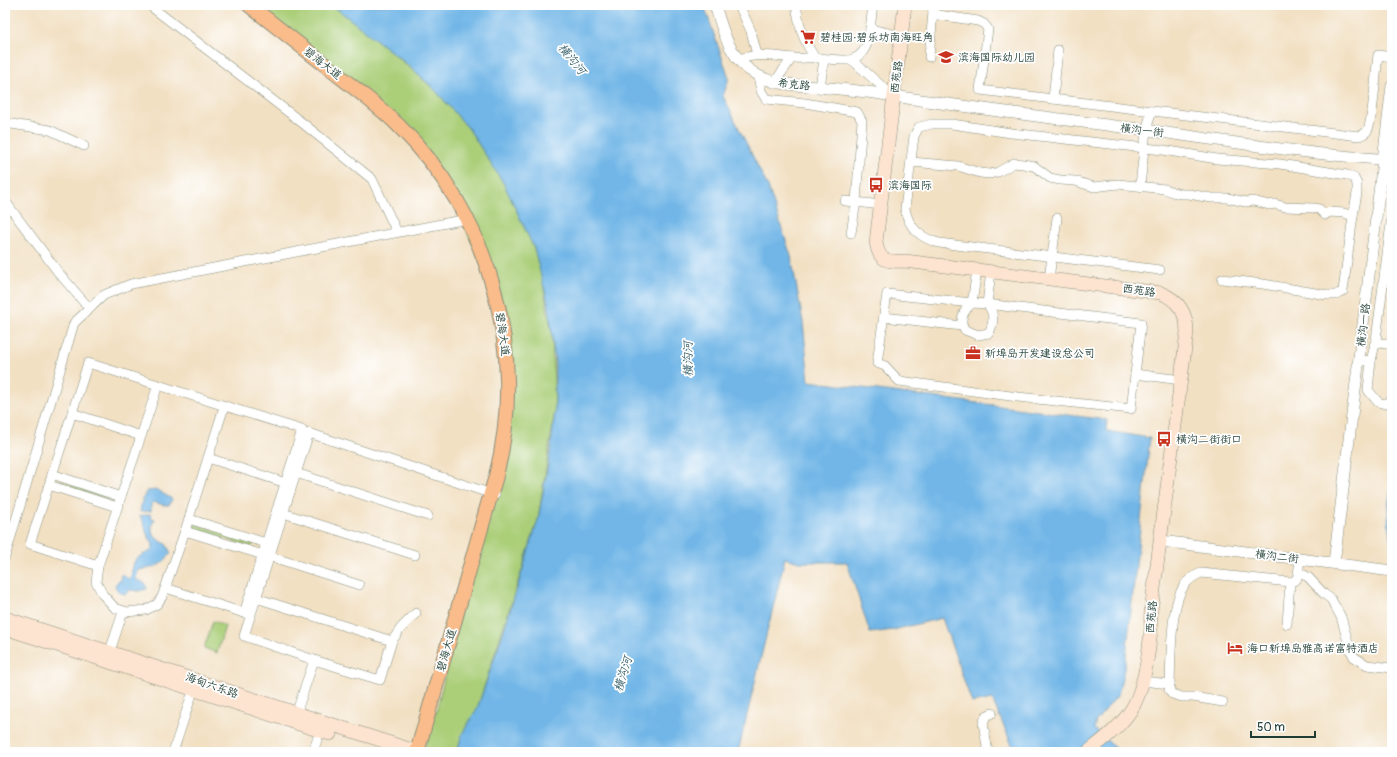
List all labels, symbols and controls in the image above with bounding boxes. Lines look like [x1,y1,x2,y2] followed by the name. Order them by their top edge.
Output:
[799,28,817,46] supermarket icon: 碧桂园·碧乐坊南海旺角
[820,31,934,44] place label: 碧桂园·碧乐坊南海旺角
[554,41,590,80] water label: 横沟河
[301,45,344,82] street label: 碧海大道
[937,48,955,66] school or university icon: 滨海国际幼儿园
[958,51,1035,64] place label: 滨海国际幼儿园
[888,60,905,94] street label: 西苑路
[777,76,811,93] street label: 希克路
[1119,121,1166,140] street label: 横沟一街
[867,176,885,194] bus stop icon: 滨海国际
[888,179,932,192] place label: 滨海国际
[1122,282,1156,299] street label: 西苑路
[1354,302,1373,348] street label: 横沟一路
[493,311,512,357] street label: 碧海大道
[681,339,696,377] water label: 横沟河
[964,344,982,362] office icon: 新埠岛开发建设总公司
[985,347,1095,360] place label: 新埠岛开发建设总公司
[1155,430,1173,448] bus stop icon: 横沟二街街口
[1176,433,1242,446] place label: 横沟二街街口
[1254,547,1301,566] street label: 横沟二街
[1144,600,1159,634] street label: 西苑路
[434,627,459,673] street label: 碧海大道
[1226,639,1244,657] hotel icon: 海口新埠岛雅高诺富特酒店
[1247,642,1379,655] place label: 海口新埠岛雅高诺富特酒店
[611,653,636,694] water label: 横沟河
[184,670,240,701] street label: 海甸六东路
[1251,713,1315,739] scale bar
[1257,720,1285,735] text: 50 m

